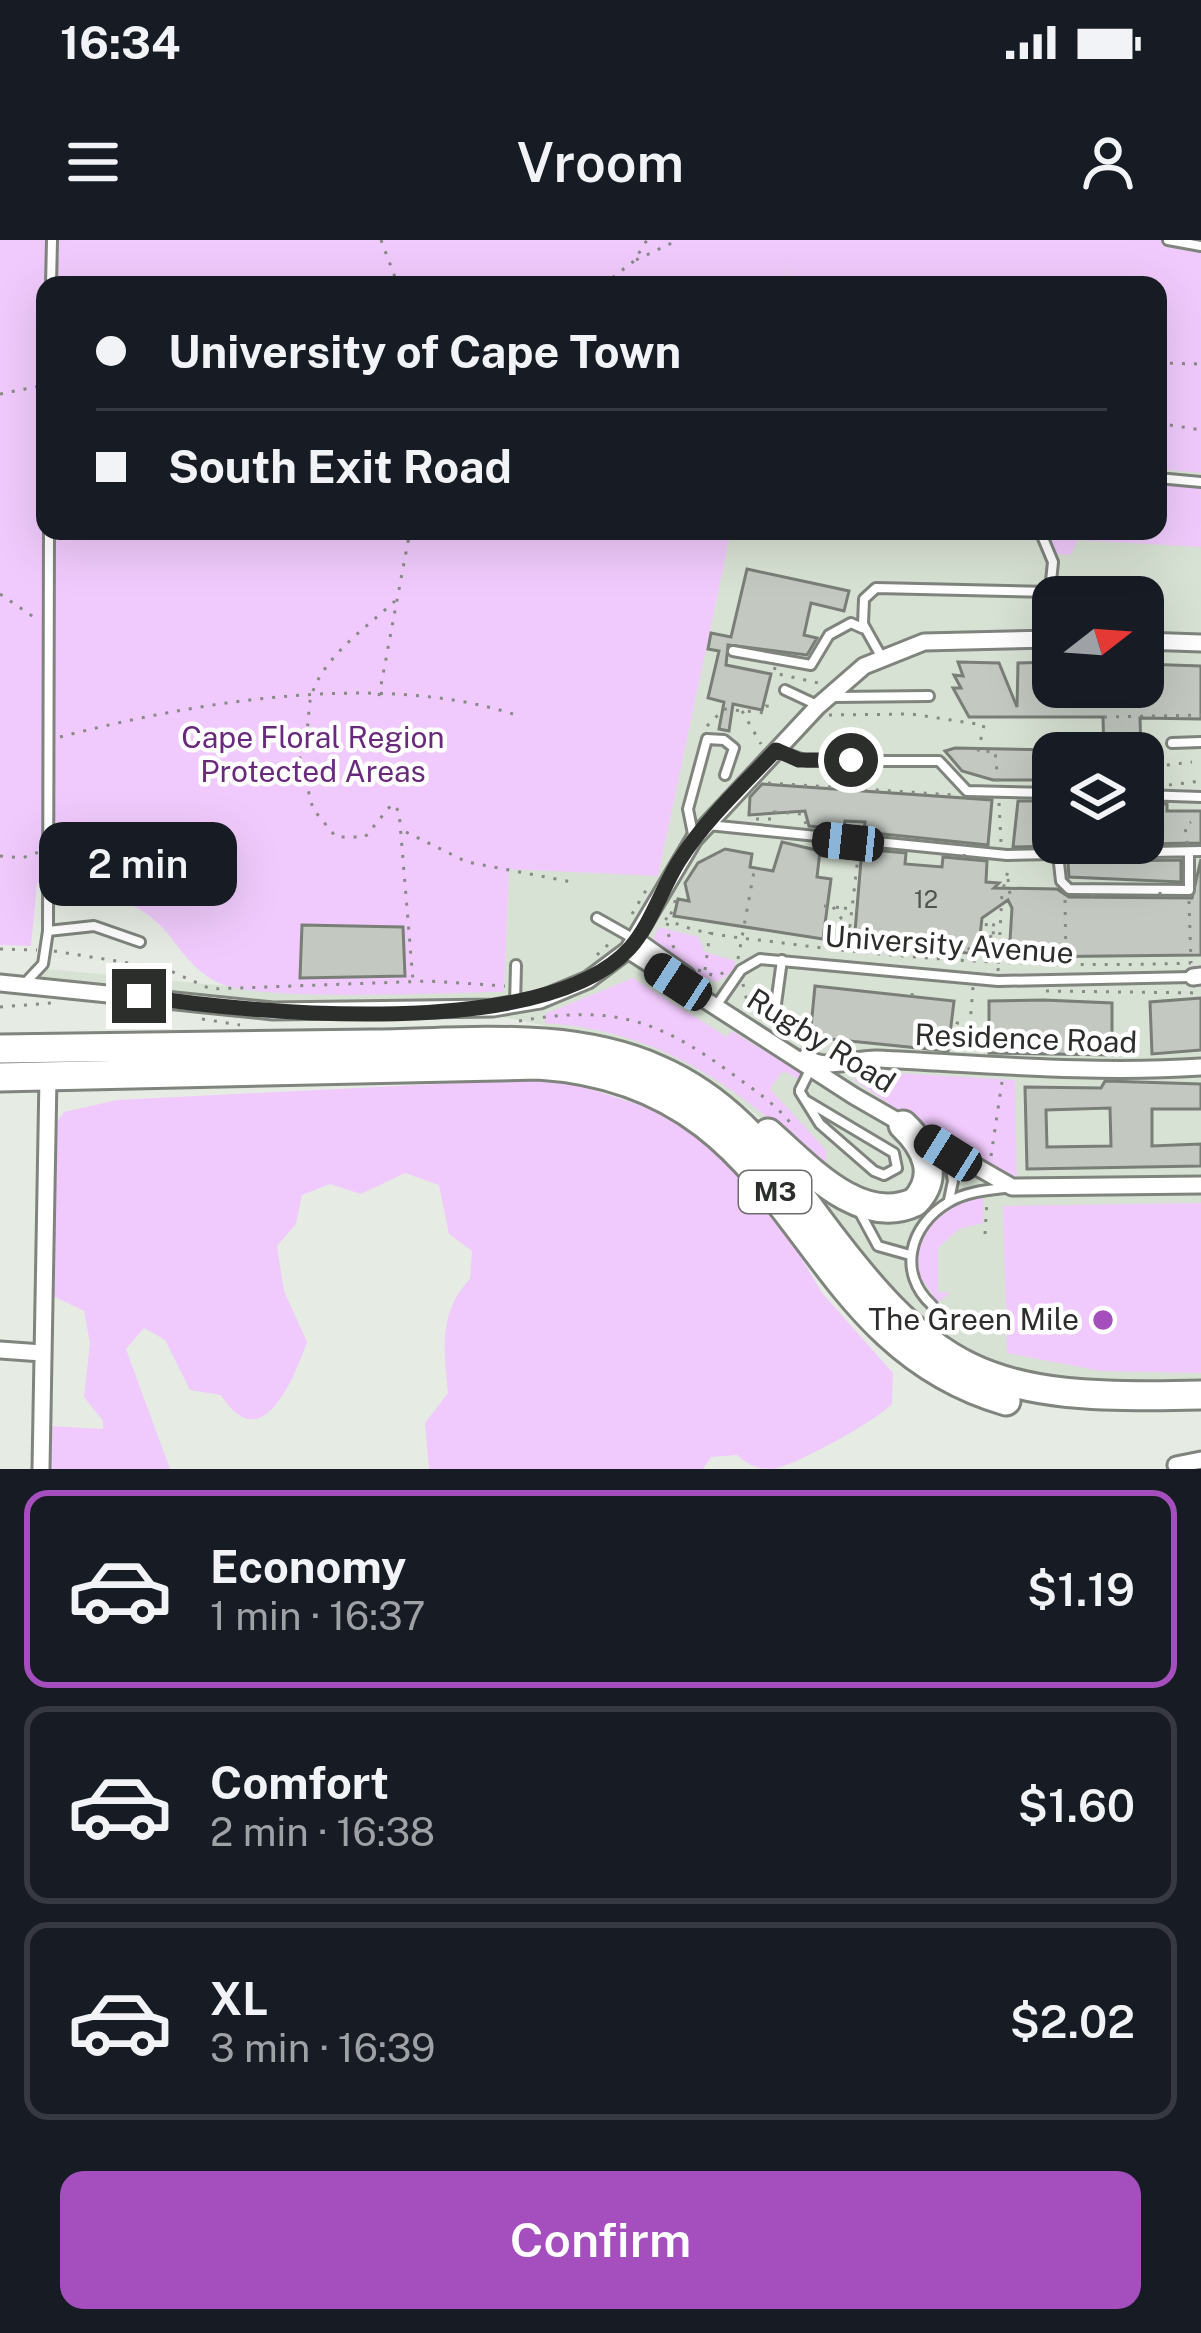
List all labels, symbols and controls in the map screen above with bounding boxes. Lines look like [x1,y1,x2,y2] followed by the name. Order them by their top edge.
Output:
[60,16,180,69] text: 16:34
[60,129,126,195] icon: menu
[1075,129,1141,195] icon: person
[517,131,684,194] text: Vroom
[168,325,681,378] text: University of Cape Town
[168,440,512,493] text: South Exit Road
[1032,576,1164,708] north arrow
[1032,576,1164,864] map controls
[181,719,445,789] park label: Cape Floral Region Protected Areas
[1032,732,1164,864] button: layers
[824,733,878,787] route start
[810,820,886,864] car
[40,822,238,906] callout: 2 min
[88,841,188,887] text: 2 min
[914,885,938,913] house number: 12
[823,917,1075,971] street label: University Avenue
[638,947,718,1017] car
[112,969,166,1023] route end
[741,980,902,1100] street label: Rugby Road
[914,1016,1138,1060] street label: Residence Road
[908,1119,988,1187] car
[739,1171,811,1213] road number: M3
[868,1301,1079,1337] place label: The Green Mile
[1090,1307,1116,1333] marker: The Green Mile
[66,1535,174,1643] icon: car
[210,1540,406,1593] text: Economy
[1027,1563,1135,1616] text: $1.19
[210,1593,425,1639] text: 1 min · 16:37
[66,1751,174,1859] icon: car
[210,1756,389,1809] text: Comfort
[1018,1779,1135,1832] text: $1.60
[210,1809,435,1855] text: 2 min · 16:38
[66,1967,174,2075] icon: car
[210,1972,268,2025] text: XL
[1010,1995,1135,2048] text: $2.02
[210,2025,435,2071] text: 3 min · 16:39
[60,2171,1141,2309] button: Confirm

